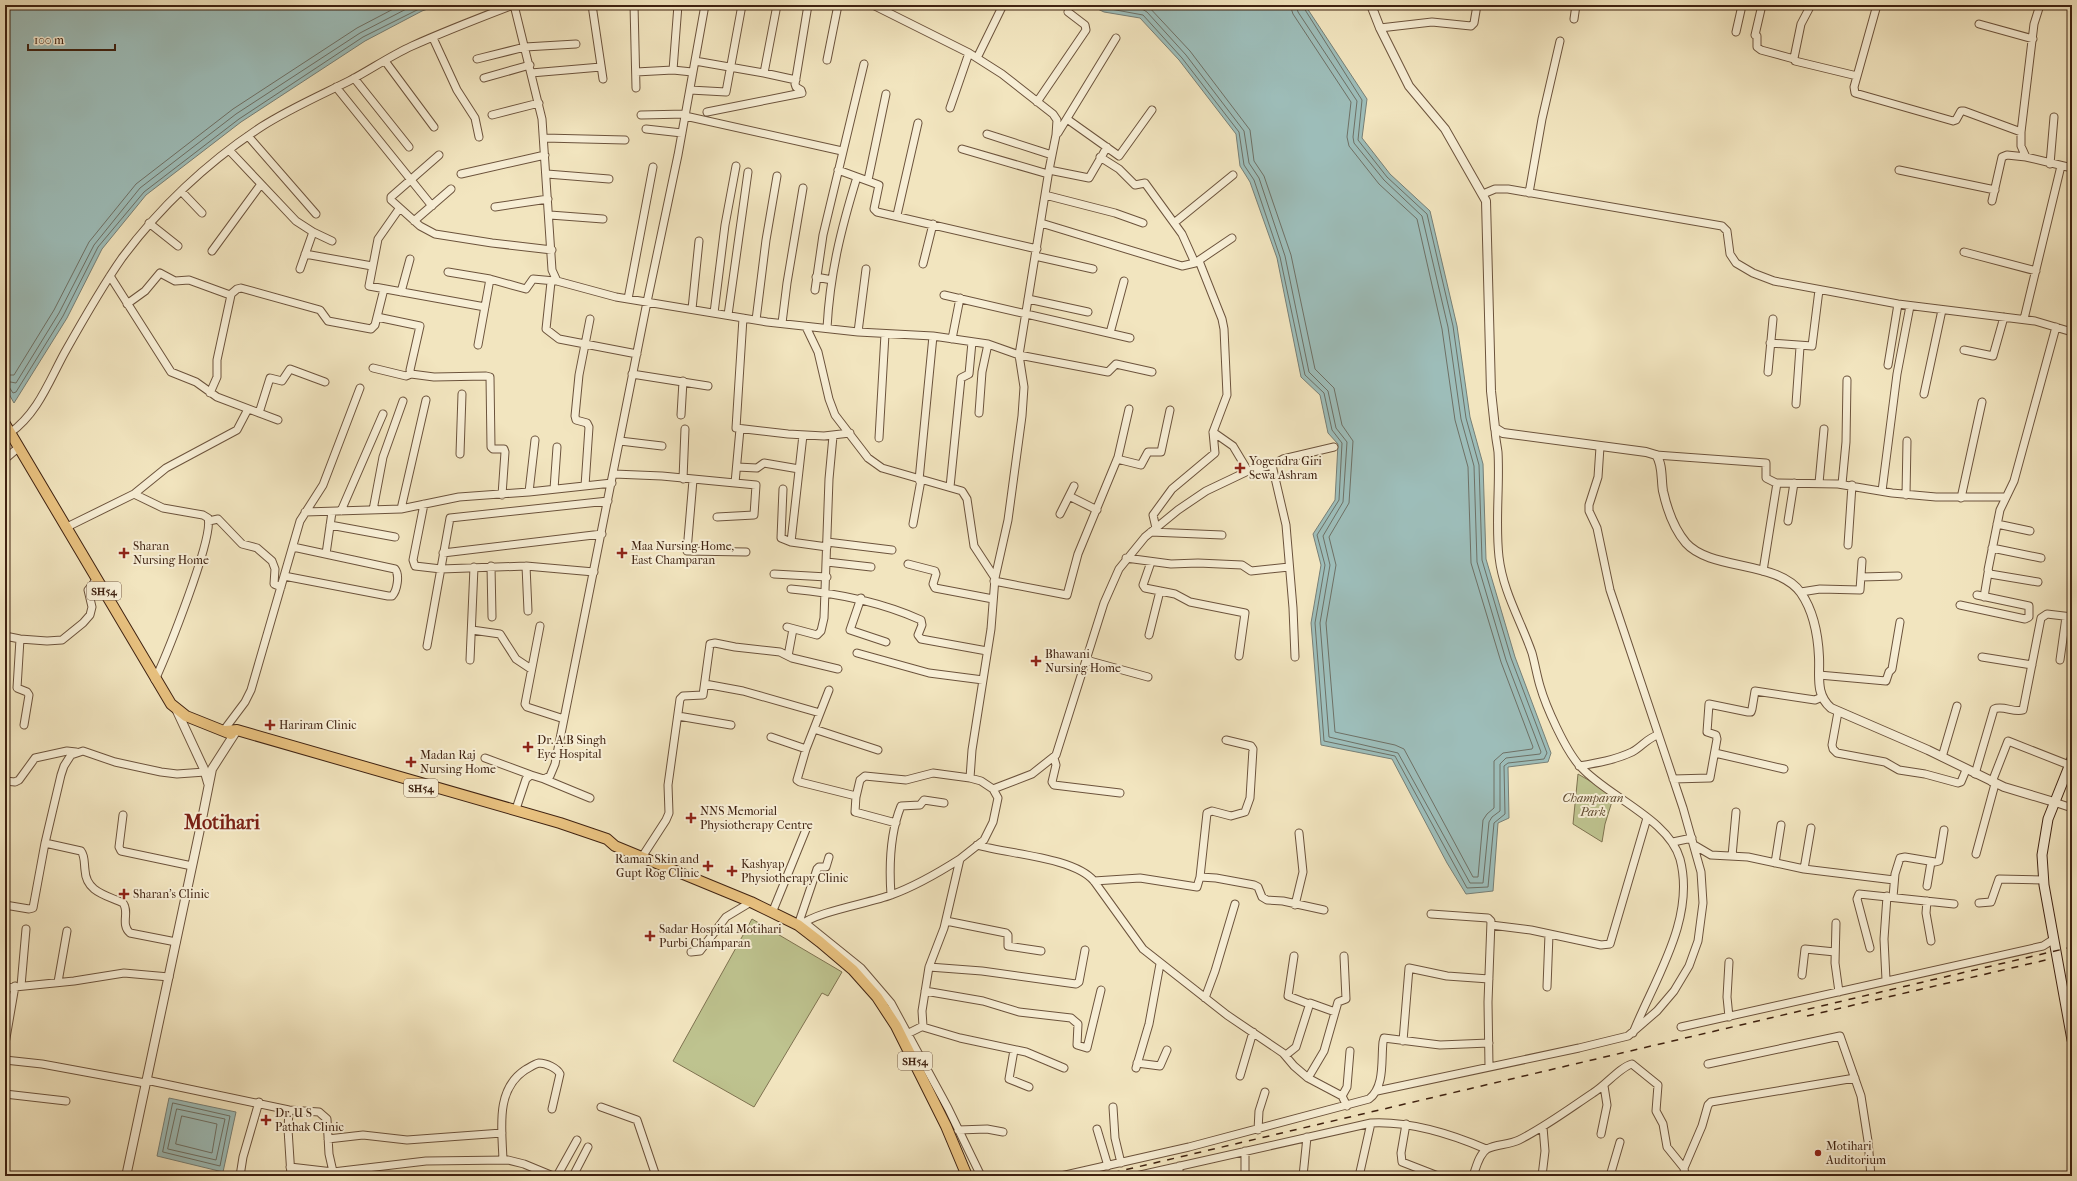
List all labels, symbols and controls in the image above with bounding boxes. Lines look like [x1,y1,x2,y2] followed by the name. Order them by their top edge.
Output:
[28,26,115,52] scale bar
[34,33,64,47] text: 100 m
[1248,454,1322,482] place label: Yogendra Giri Sewa Ashram
[1234,462,1246,474] marker: Yogendra Giri Sewa Ashram
[133,539,209,567] place label: Sharan Nursing Home
[631,539,735,567] place label: Maa Nursing Home, East Champaran
[118,547,130,559] marker: Sharan Nursing Home
[616,547,628,559] marker: Maa Nursing Home, East Champaran
[87,582,121,600] road number: SH54
[1045,647,1121,675] place label: Bhawani Nursing Home
[1030,655,1042,667] marker: Bhawani Nursing Home
[279,718,357,732] place label: Hariram Clinic
[264,719,276,731] marker: Hariram Clinic
[537,733,606,761] place label: Dr. A.B Singh Eye Hospital
[522,741,534,753] marker: Dr. A.B Singh Eye Hospital
[420,748,496,776] place label: Madan Raj Nursing Home
[405,756,417,768] marker: Madan Raj Nursing Home
[404,779,438,797] road number: SH54
[1562,791,1624,819] park label: Champaran Park
[700,804,813,832] place label: NNS Memorial Physiotherapy Centre
[183,811,261,834] district label: Motihari
[685,812,697,824] marker: NNS Memorial Physiotherapy Centre
[615,852,699,880] place label: Raman Skin and Gupt Rog Clinic
[741,857,848,885] place label: Kashyap Physiotherapy Clinic
[702,860,714,872] marker: Raman Skin and Gupt Rog Clinic
[726,865,738,877] marker: Kashyap Physiotherapy Clinic
[133,887,209,901] place label: Sharan's Clinic
[118,888,130,900] marker: Sharan's Clinic
[659,922,782,950] place label: Sadar Hospital Motihari Purbi Champaran
[644,930,656,942] marker: Sadar Hospital Motihari Purbi Champaran
[898,1052,932,1070] road number: SH54
[275,1106,344,1134] place label: Dr. U S Pathak Clinic
[260,1114,272,1126] marker: Dr. U S Pathak Clinic
[1825,1139,1886,1167] place label: Motihari Auditorium
[1813,1148,1823,1158] marker: Motihari Auditorium

